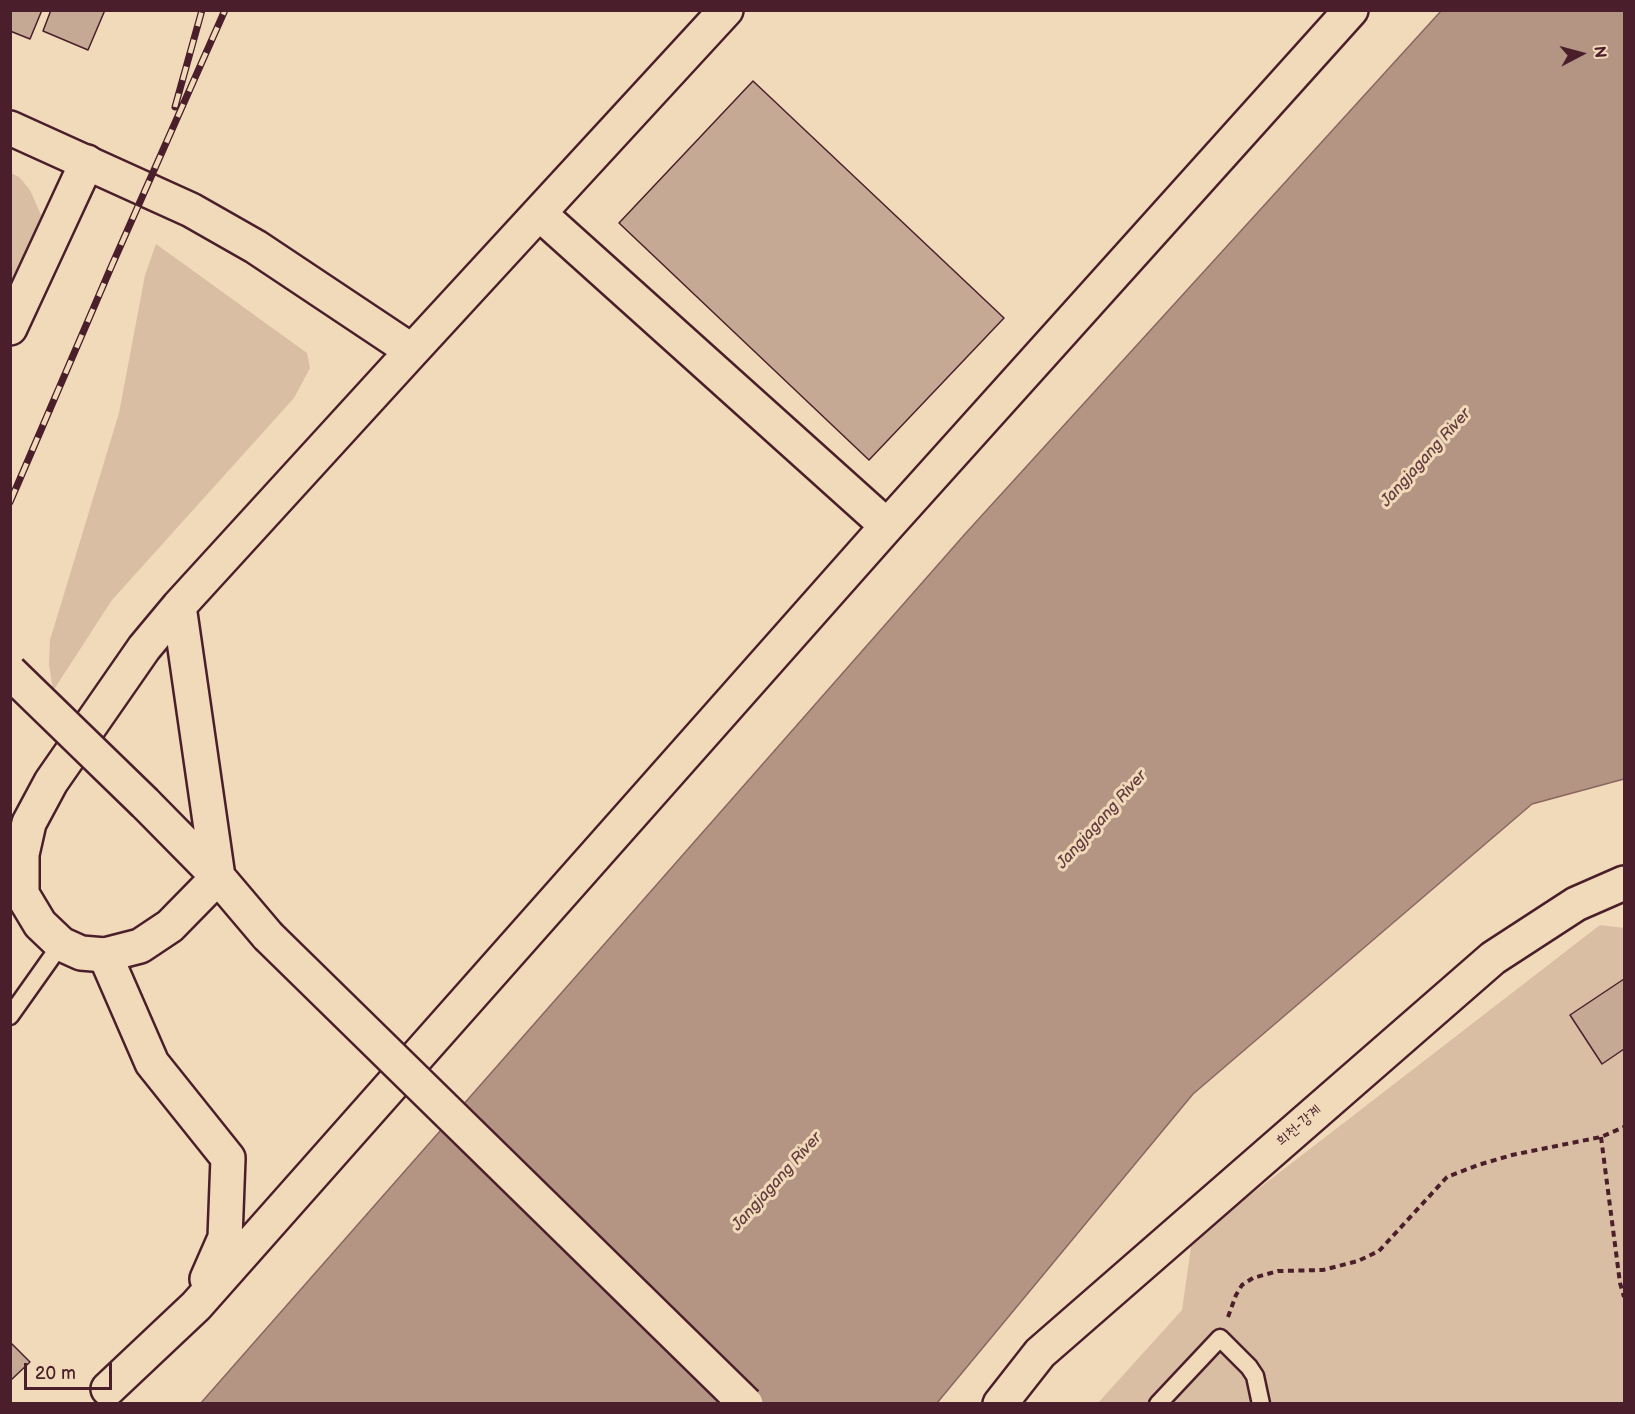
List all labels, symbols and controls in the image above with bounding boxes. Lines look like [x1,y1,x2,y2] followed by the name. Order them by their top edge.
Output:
[1551,24,1611,84] north arrow
[1589,45,1609,59] text: N
[1377,405,1475,511] water label: Jangjagang River
[1053,767,1151,873] water label: Jangjagang River
[1273,1102,1325,1150] street label: 희천-강계
[728,1129,826,1235] water label: Jangjagang River
[27,1351,116,1389] scale bar
[35,1363,76,1384] text: 20 m

